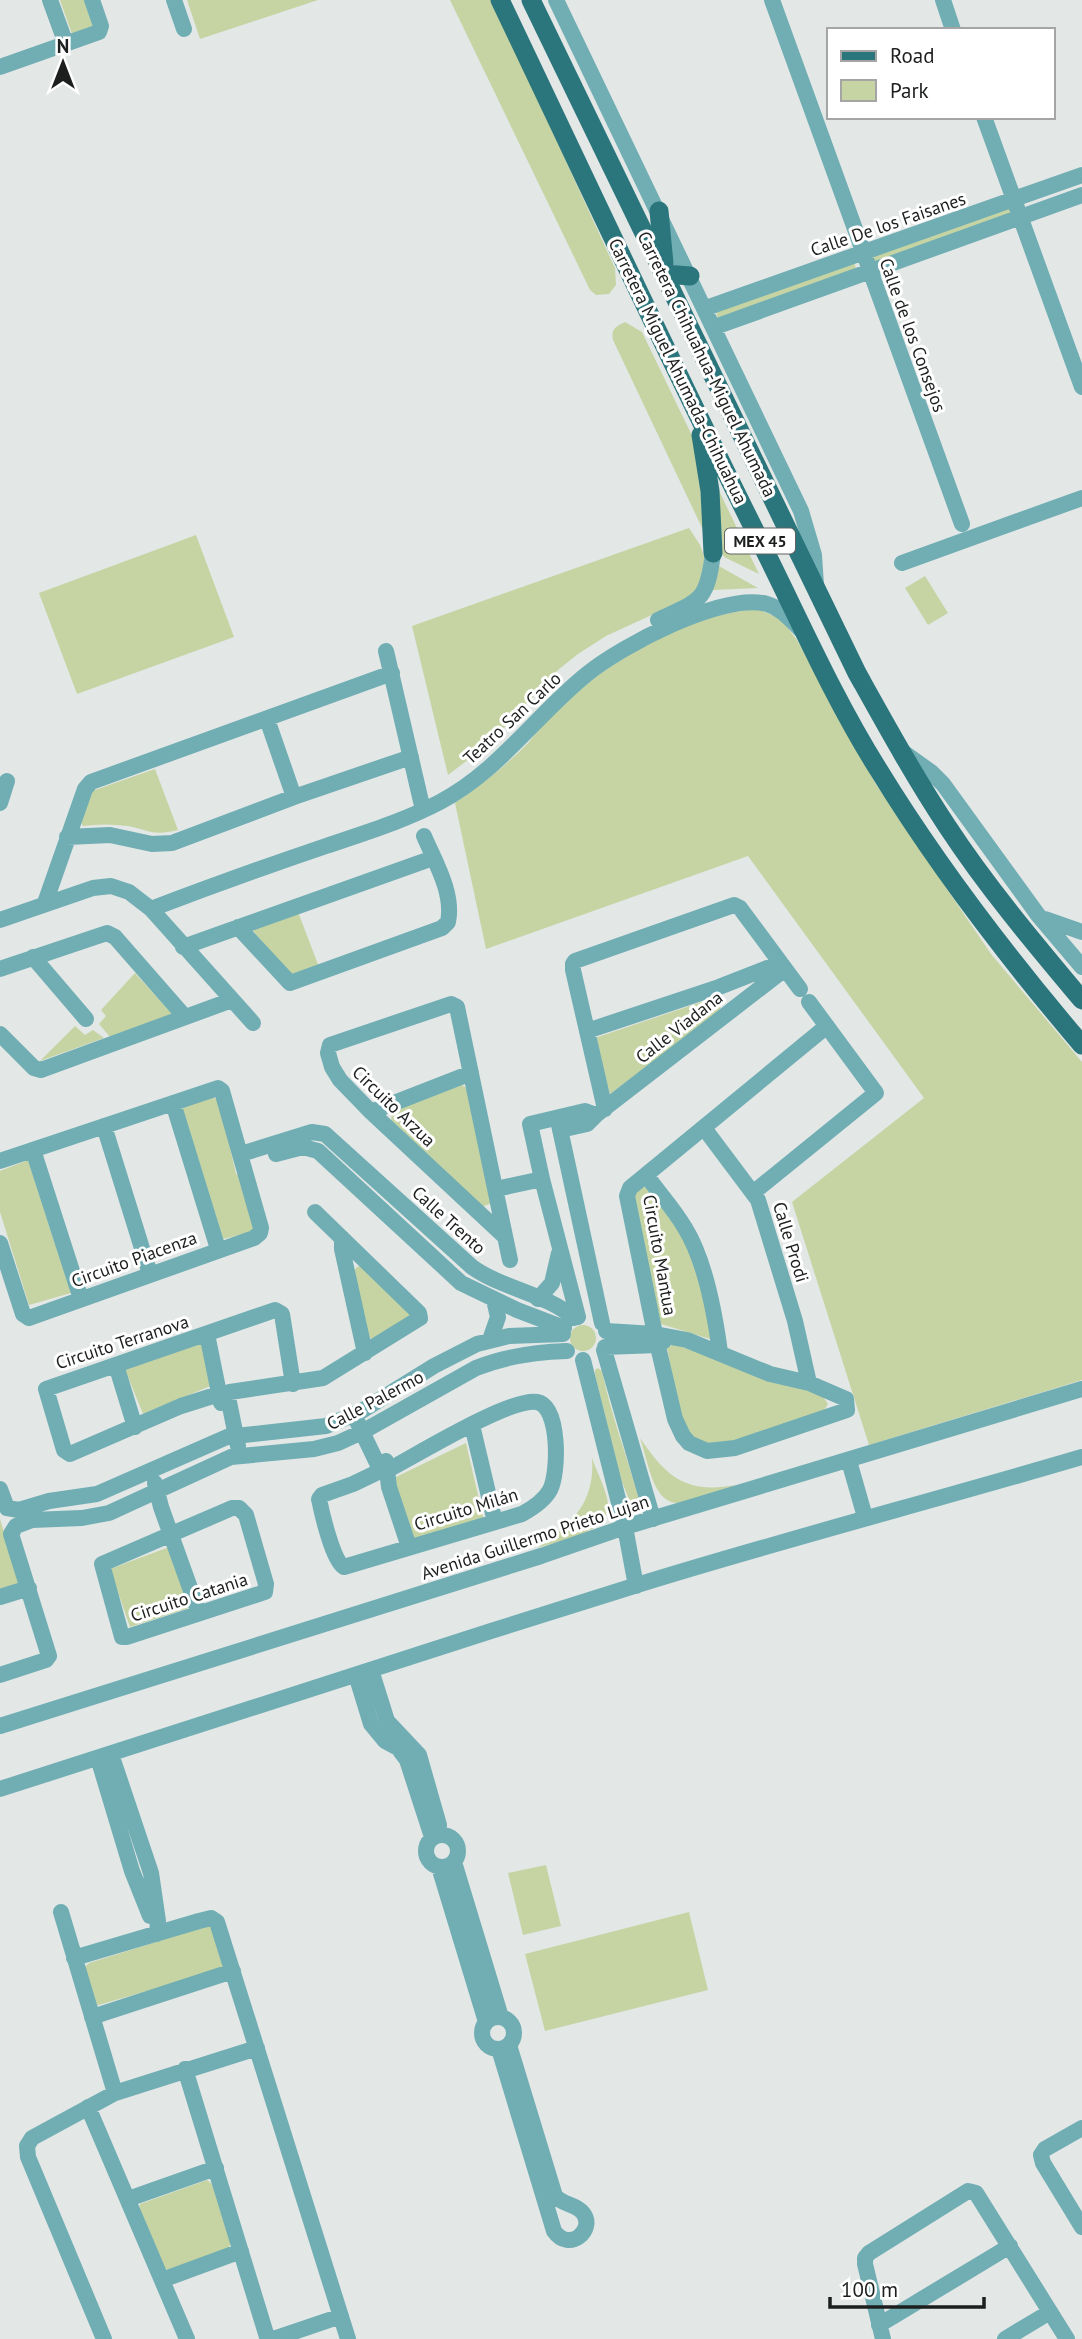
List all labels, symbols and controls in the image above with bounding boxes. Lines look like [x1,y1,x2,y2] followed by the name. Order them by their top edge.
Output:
[28,28,98,98] north arrow
[827,28,1054,119] legend
[57,34,69,58] text: N
[890,42,934,69] text: Road
[890,77,929,104] text: Park
[807,187,969,261] street label: Calle De los Faisanes
[632,227,782,501] street label: Carretera Chihuahua-Miguel Ahumada
[603,234,753,508] street label: Carretera Miguel Ahumada-Chihuahua
[874,255,952,415] street label: Calle de los Consejos
[725,528,795,554] road number: MEX 45
[458,667,566,769] street label: Teatro San Carlo
[631,986,727,1068] street label: Calle Viadana
[348,1061,440,1151] street label: Circuito Arzua
[407,1181,491,1259] street label: Calle Trento
[638,1193,682,1317] street label: Circuito Mantua
[768,1199,814,1285] street label: Calle Prodi
[68,1226,200,1292] street label: Circuito Piacenza
[53,1310,191,1374] street label: Circuito Terranova
[323,1365,427,1435] street label: Calle Palermo
[411,1482,521,1536] street label: Circuito Milán
[418,1489,652,1585] street label: Avenida Guillermo Prieto Lujan
[128,1567,250,1627] street label: Circuito Catania
[830,2266,984,2310] scale bar
[841,2276,898,2303] text: 100 m

